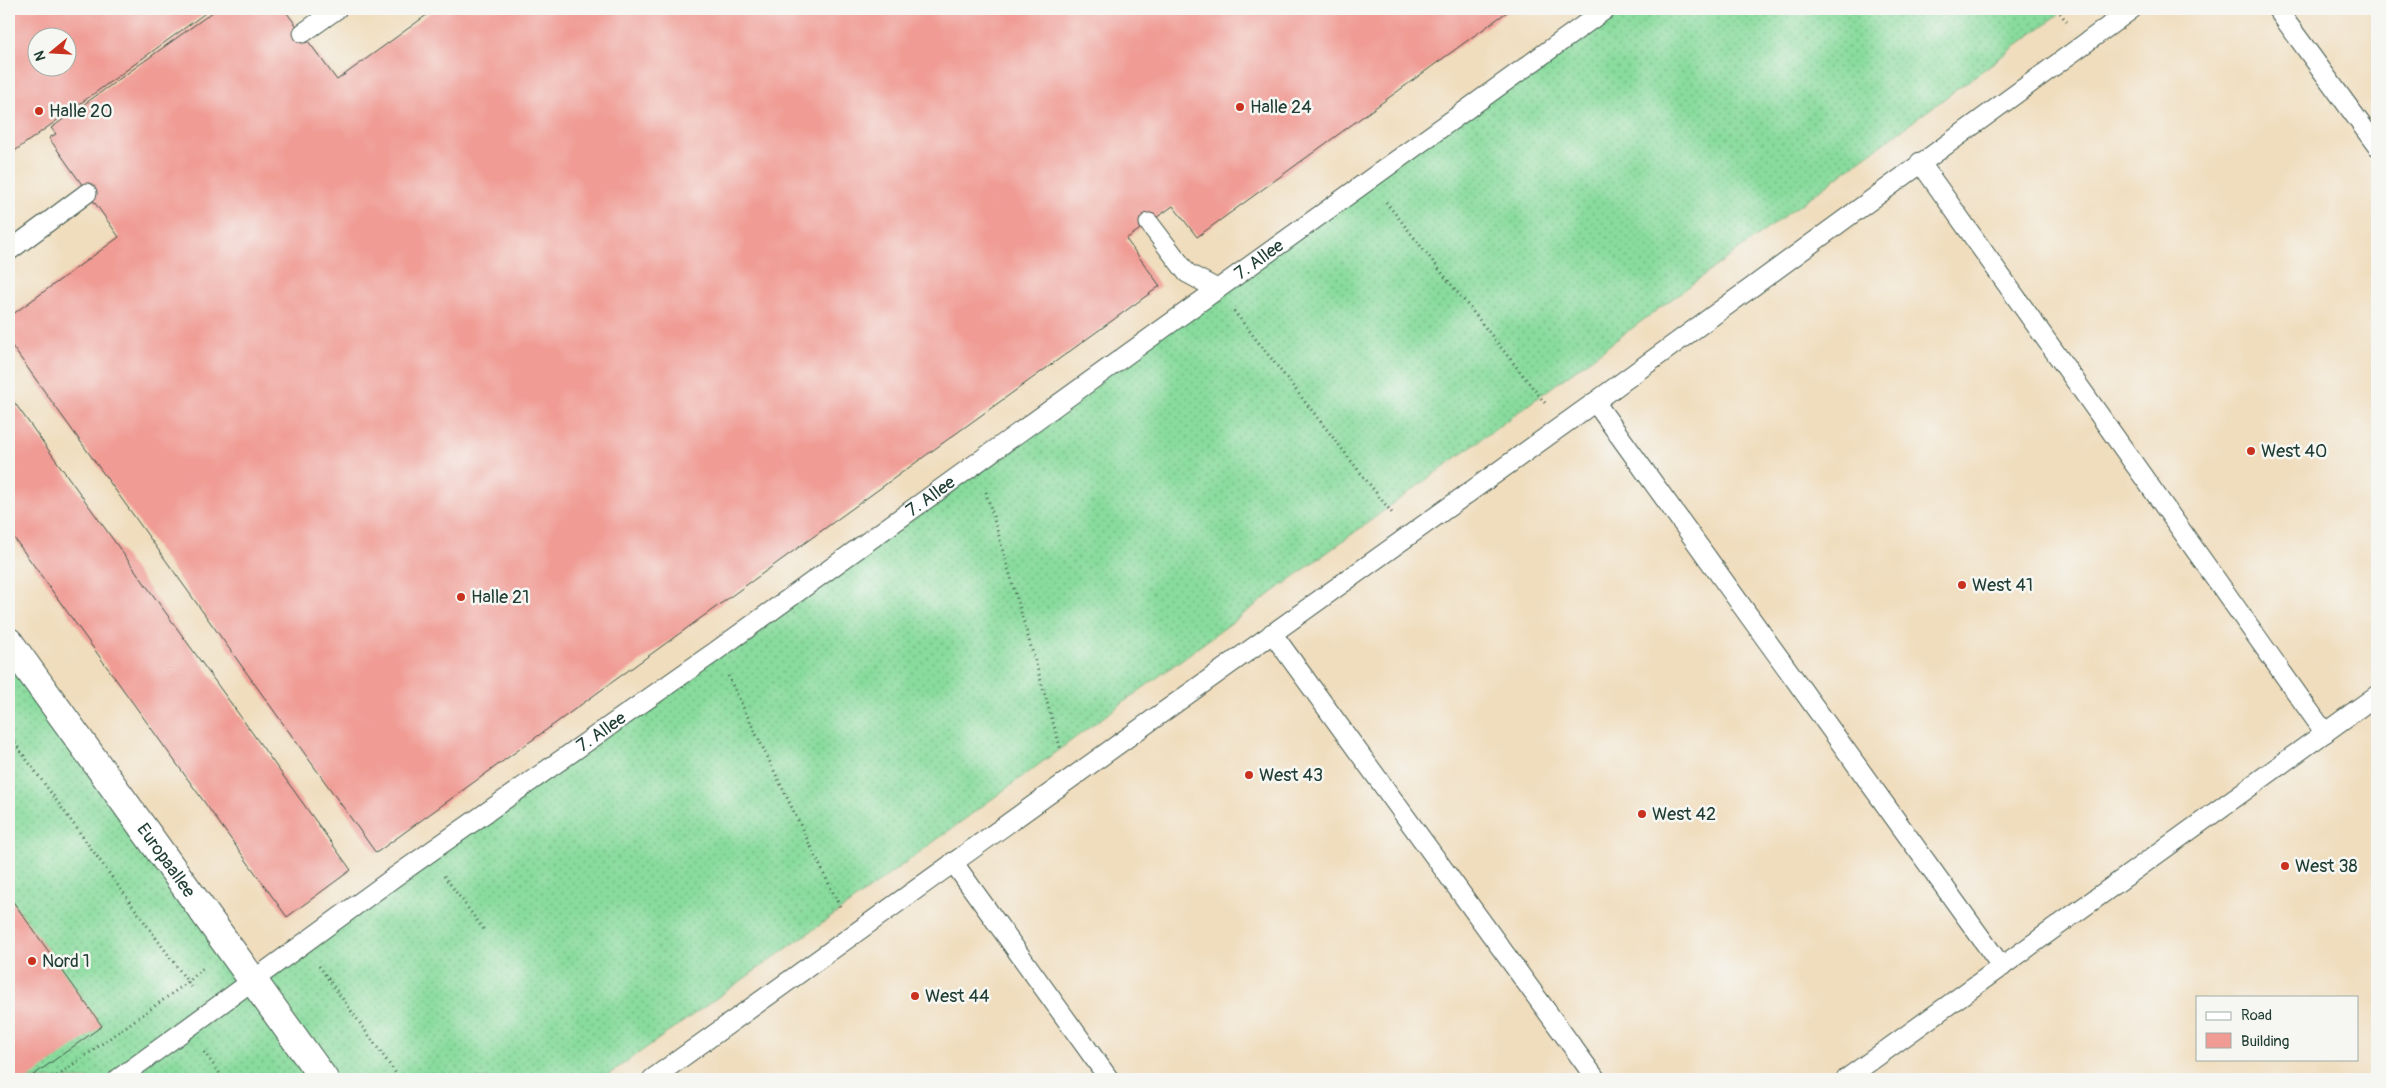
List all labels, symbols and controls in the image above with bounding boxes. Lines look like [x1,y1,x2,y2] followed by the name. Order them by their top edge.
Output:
[28,28,78,78] north arrow
[31,49,50,63] text: N
[1250,96,1312,119] place label: Halle 24
[49,100,112,123] place label: Halle 20
[1234,101,1246,113] marker: Halle 24
[33,105,45,117] marker: Halle 20
[1230,234,1289,285] street label: 7. Allee
[2261,440,2327,463] place label: West 40
[2245,445,2257,457] marker: West 40
[902,471,960,522] street label: 7. Allee
[1972,574,2033,597] place label: West 41
[1956,579,1968,591] marker: West 41
[471,586,529,609] place label: Halle 21
[455,591,467,603] marker: Halle 21
[572,707,631,758] street label: 7. Allee
[1259,764,1323,787] place label: West 43
[1243,769,1255,781] marker: West 43
[1652,803,1716,826] place label: West 42
[1636,808,1648,820] marker: West 42
[131,819,200,902] street label: Europaallee
[2295,855,2358,878] place label: West 38
[2279,860,2291,872] marker: West 38
[42,950,90,973] place label: Nord 1
[26,955,38,967] marker: Nord 1
[925,985,990,1008] place label: West 44
[909,990,921,1002] marker: West 44
[2196,996,2358,1060] legend
[2241,1006,2272,1025] text: Road
[2241,1032,2289,1051] text: Building

